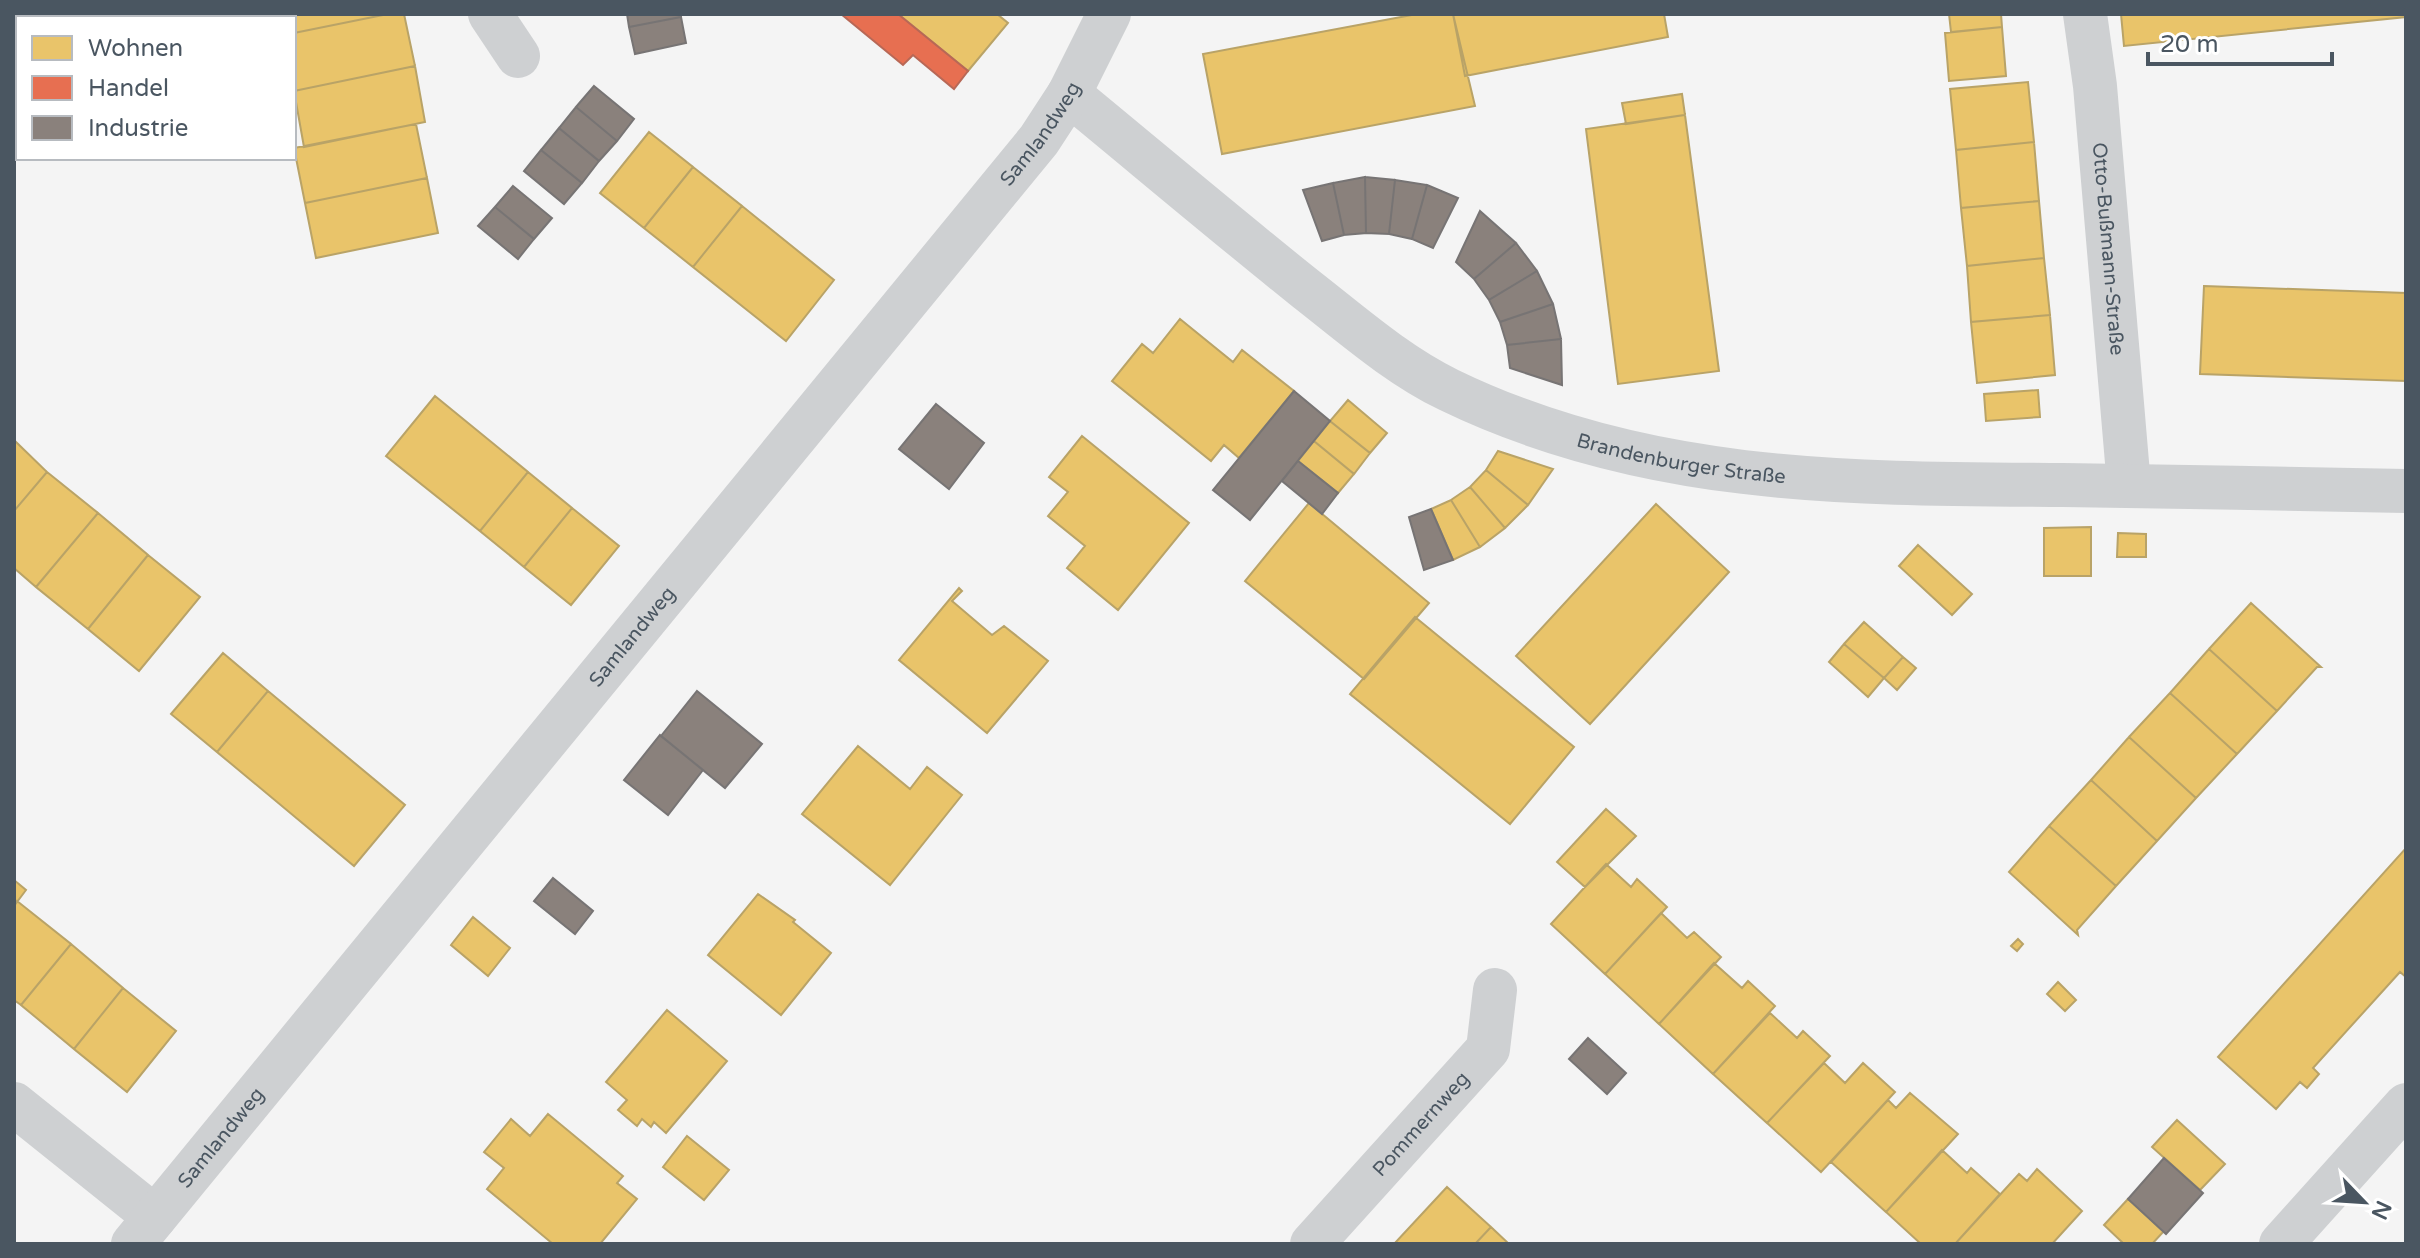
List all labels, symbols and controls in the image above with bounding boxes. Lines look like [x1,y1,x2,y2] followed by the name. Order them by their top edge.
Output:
[16,16,296,160] legend
[2148,16,2332,66] scale bar
[2160,30,2218,59] text: 20 m
[88,34,183,63] text: Wohnen
[88,74,169,103] text: Handel
[995,78,1086,191] street label: Samlandweg
[88,114,188,143] text: Industrie
[2087,141,2129,356] street label: Otto-Bußmann-Straße
[1574,429,1787,489] street label: Brandenburger Straße
[584,582,681,692] street label: Samlandweg
[1368,1067,1475,1182] street label: Pommernweg
[173,1083,269,1193] street label: Samlandweg
[2324,1162,2404,1242] north arrow
[2366,1197,2397,1224] text: N

